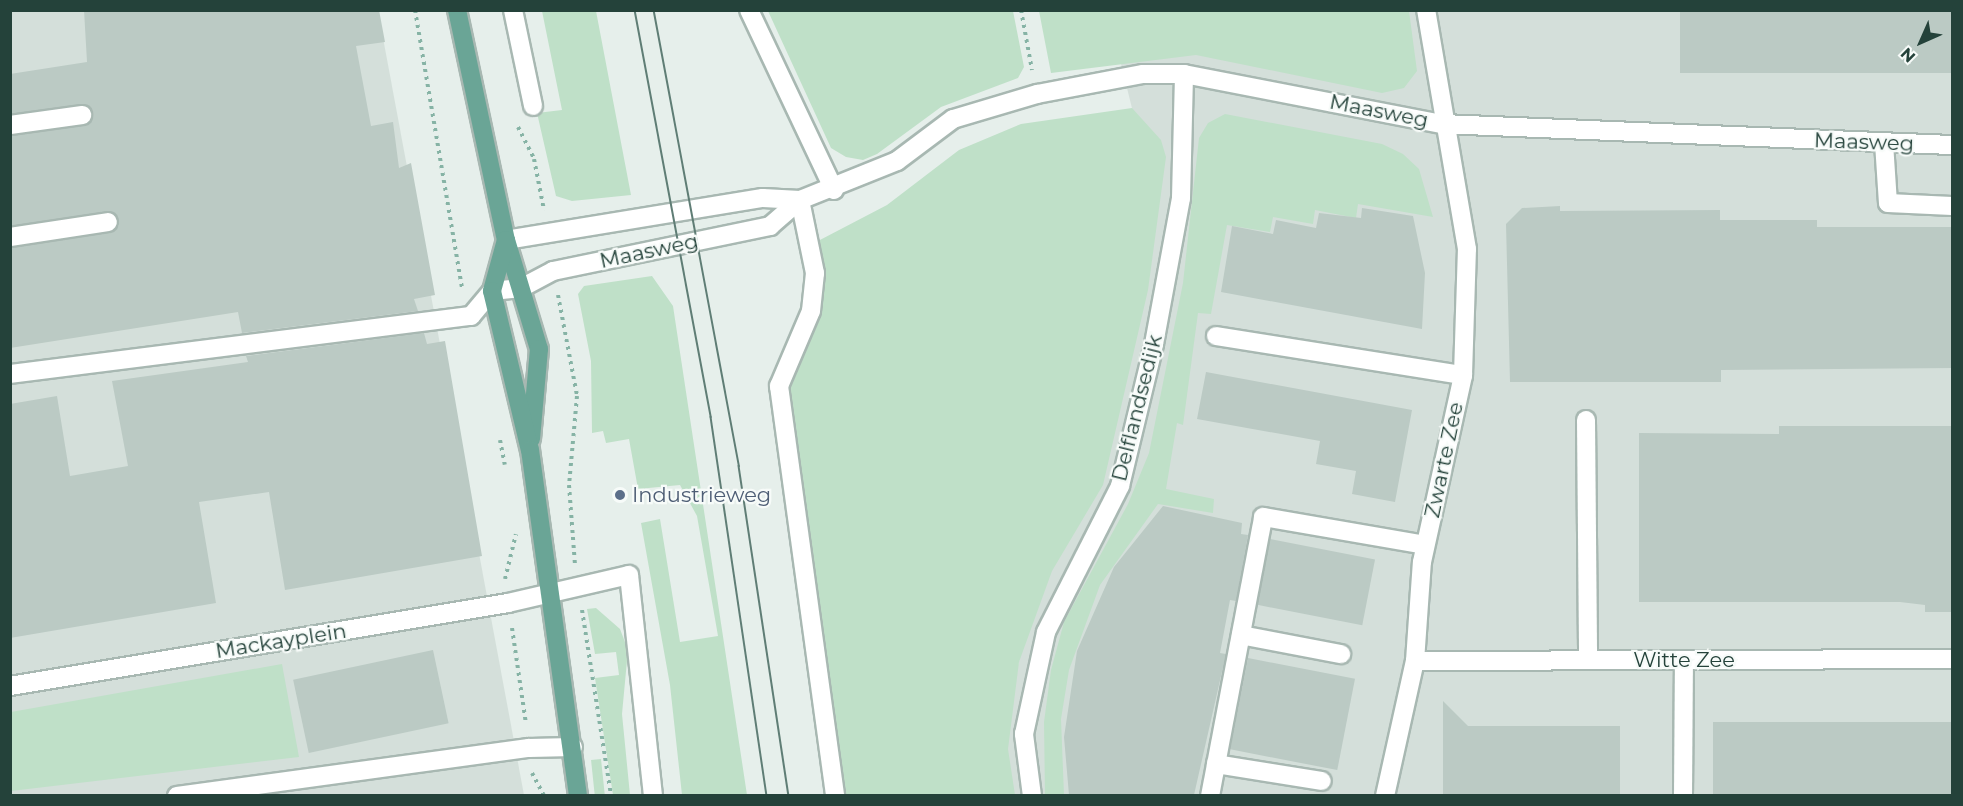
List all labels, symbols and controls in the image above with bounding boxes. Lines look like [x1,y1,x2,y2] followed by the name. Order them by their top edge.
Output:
[1891,12,1951,72] north arrow
[1897,44,1919,66] text: N
[1327,89,1431,133] street label: Maasweg
[1814,128,1914,156] street label: Maasweg
[597,228,701,274] street label: Maasweg
[1107,332,1167,484] street label: Delflandsedijk
[1419,400,1469,520] street label: Zwarte Zee
[632,482,771,508] place label: Industrieweg
[613,488,627,502] marker: Industrieweg
[214,618,348,664] street label: Mackayplein
[1633,647,1735,673] street label: Witte Zee

